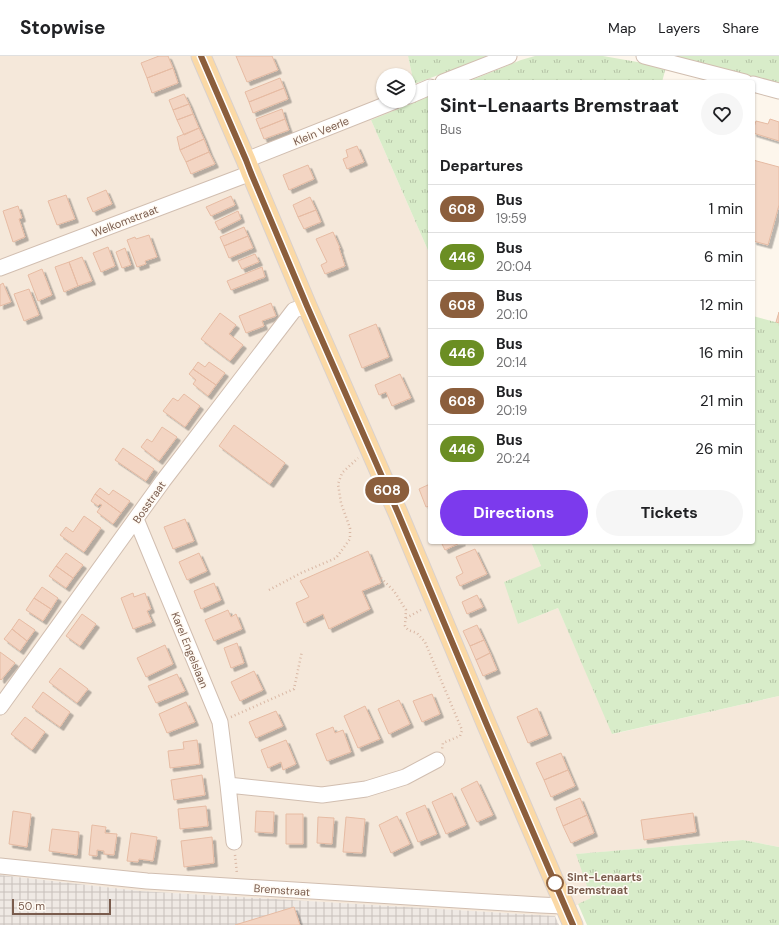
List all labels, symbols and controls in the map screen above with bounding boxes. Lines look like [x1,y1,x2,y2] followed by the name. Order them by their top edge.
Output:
[20,15,106,40] text: Stopwise
[608,19,636,37] text: Map
[658,19,700,37] text: Layers
[722,19,759,37] text: Share
[376,68,416,108] map controls
[376,68,416,108] button: layers
[440,93,679,118] text: Sint-Lenaarts Bremstraat
[701,93,743,135] button: heart
[291,113,351,149] street label: Klein Veerle
[440,121,462,138] text: Bus
[440,156,523,176] text: Departures
[496,190,523,210] text: Bus
[709,199,743,219] text: 1 min
[448,200,476,218] text: 608
[90,202,160,240] street label: Welkomstraat
[496,210,527,227] text: 19:59
[496,238,523,258] text: Bus
[704,247,743,267] text: 6 min
[448,248,476,266] text: 446
[496,258,532,275] text: 20:04
[496,286,523,306] text: Bus
[700,295,743,315] text: 12 min
[448,296,476,314] text: 608
[496,306,528,323] text: 20:10
[496,334,523,354] text: Bus
[699,343,743,363] text: 16 min
[448,344,476,362] text: 446
[496,354,527,371] text: 20:14
[496,382,523,402] text: Bus
[700,391,743,411] text: 21 min
[448,392,476,410] text: 608
[496,402,527,419] text: 20:19
[496,430,523,450] text: Bus
[695,439,743,459] text: 26 min
[448,440,476,458] text: 446
[496,450,530,467] text: 20:24
[364,477,410,503] line badge: 608
[129,478,169,526] street label: Bosstraat
[373,481,401,499] text: 608
[440,490,588,536] button: Directions
[596,490,743,536] button: Tickets
[168,610,212,690] street label: Karel Engelslaan
[567,870,642,897] place label: Sint-Lenaarts Bremstraat
[546,874,564,892] marker: Sint-Lenaarts Bremstraat
[253,881,311,899] street label: Bremstraat
[12,897,111,916] scale bar
[18,899,45,913] text: 50 m

